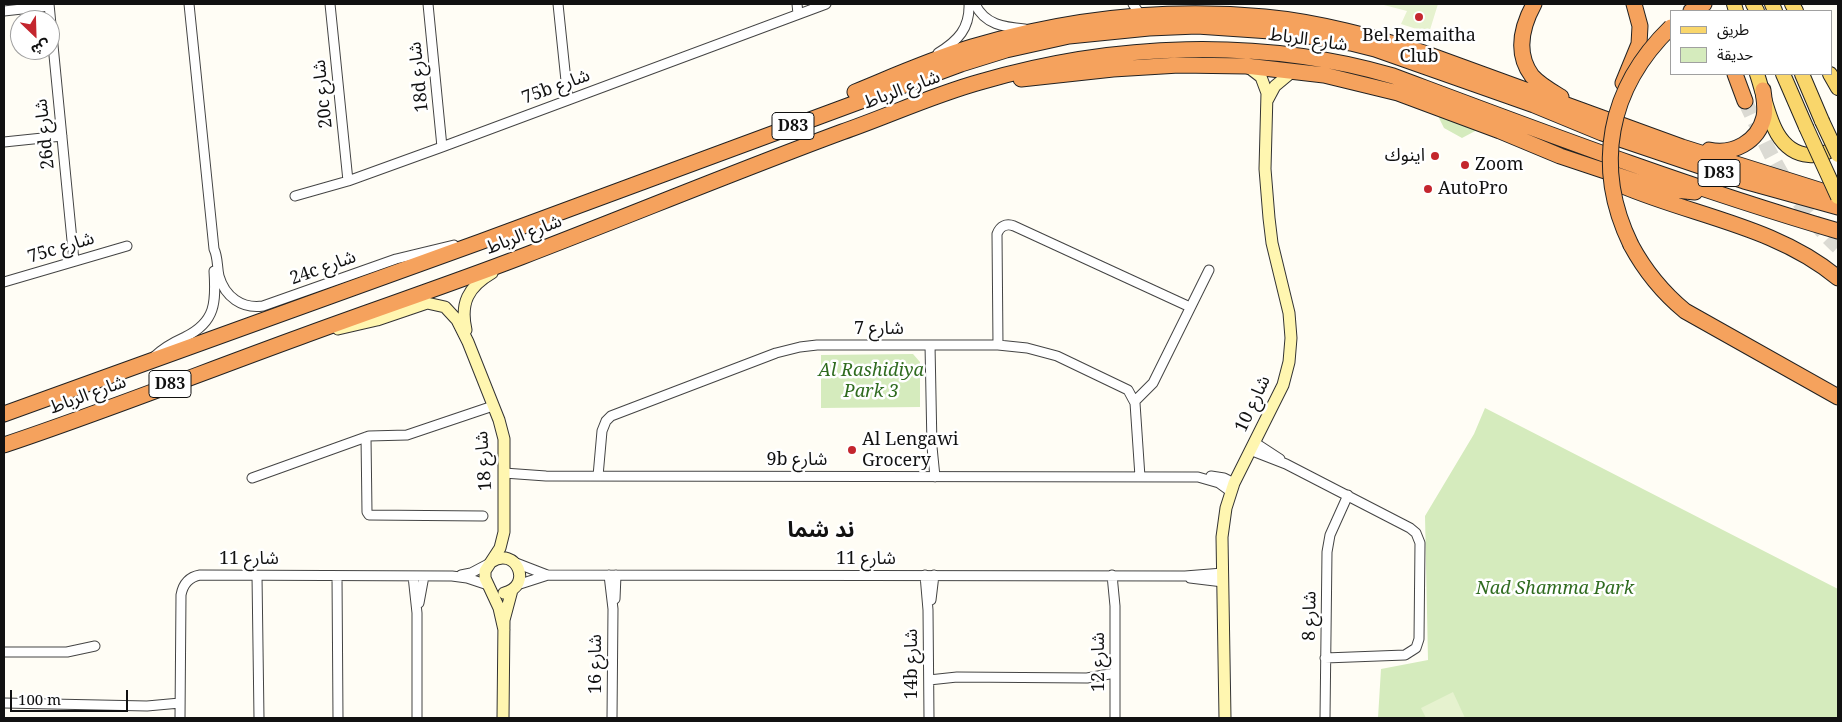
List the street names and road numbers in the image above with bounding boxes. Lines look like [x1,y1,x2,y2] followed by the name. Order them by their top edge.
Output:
[1267,24,1349,56] street label: شارع الرباط
[405,41,433,113] street label: 18d شارع
[309,59,337,129] street label: 20c شارع
[519,65,593,109] street label: 75b شارع
[861,66,943,114] street label: شارع الرباط
[31,98,59,170] street label: 26d شارع
[772,112,814,140] road number: D83
[1698,160,1740,187] road number: D83
[483,211,565,259] street label: شارع الرباط
[25,228,97,268] street label: 75c شارع
[287,246,359,290] street label: 24c شارع
[854,318,904,340] street label: شارع 7
[149,370,191,398] road number: D83
[47,371,129,419] street label: شارع الرباط
[1231,372,1275,436] street label: شارع 10
[471,430,497,492] street label: شارع 18
[767,449,827,471] street label: 9b شارع
[219,548,279,570] street label: شارع 11
[836,548,896,570] street label: شارع 11
[1299,591,1321,641] street label: شارع 8
[901,629,923,699] street label: 14b شارع
[1088,632,1110,692] street label: شارع 12
[585,634,607,694] street label: شارع 16

